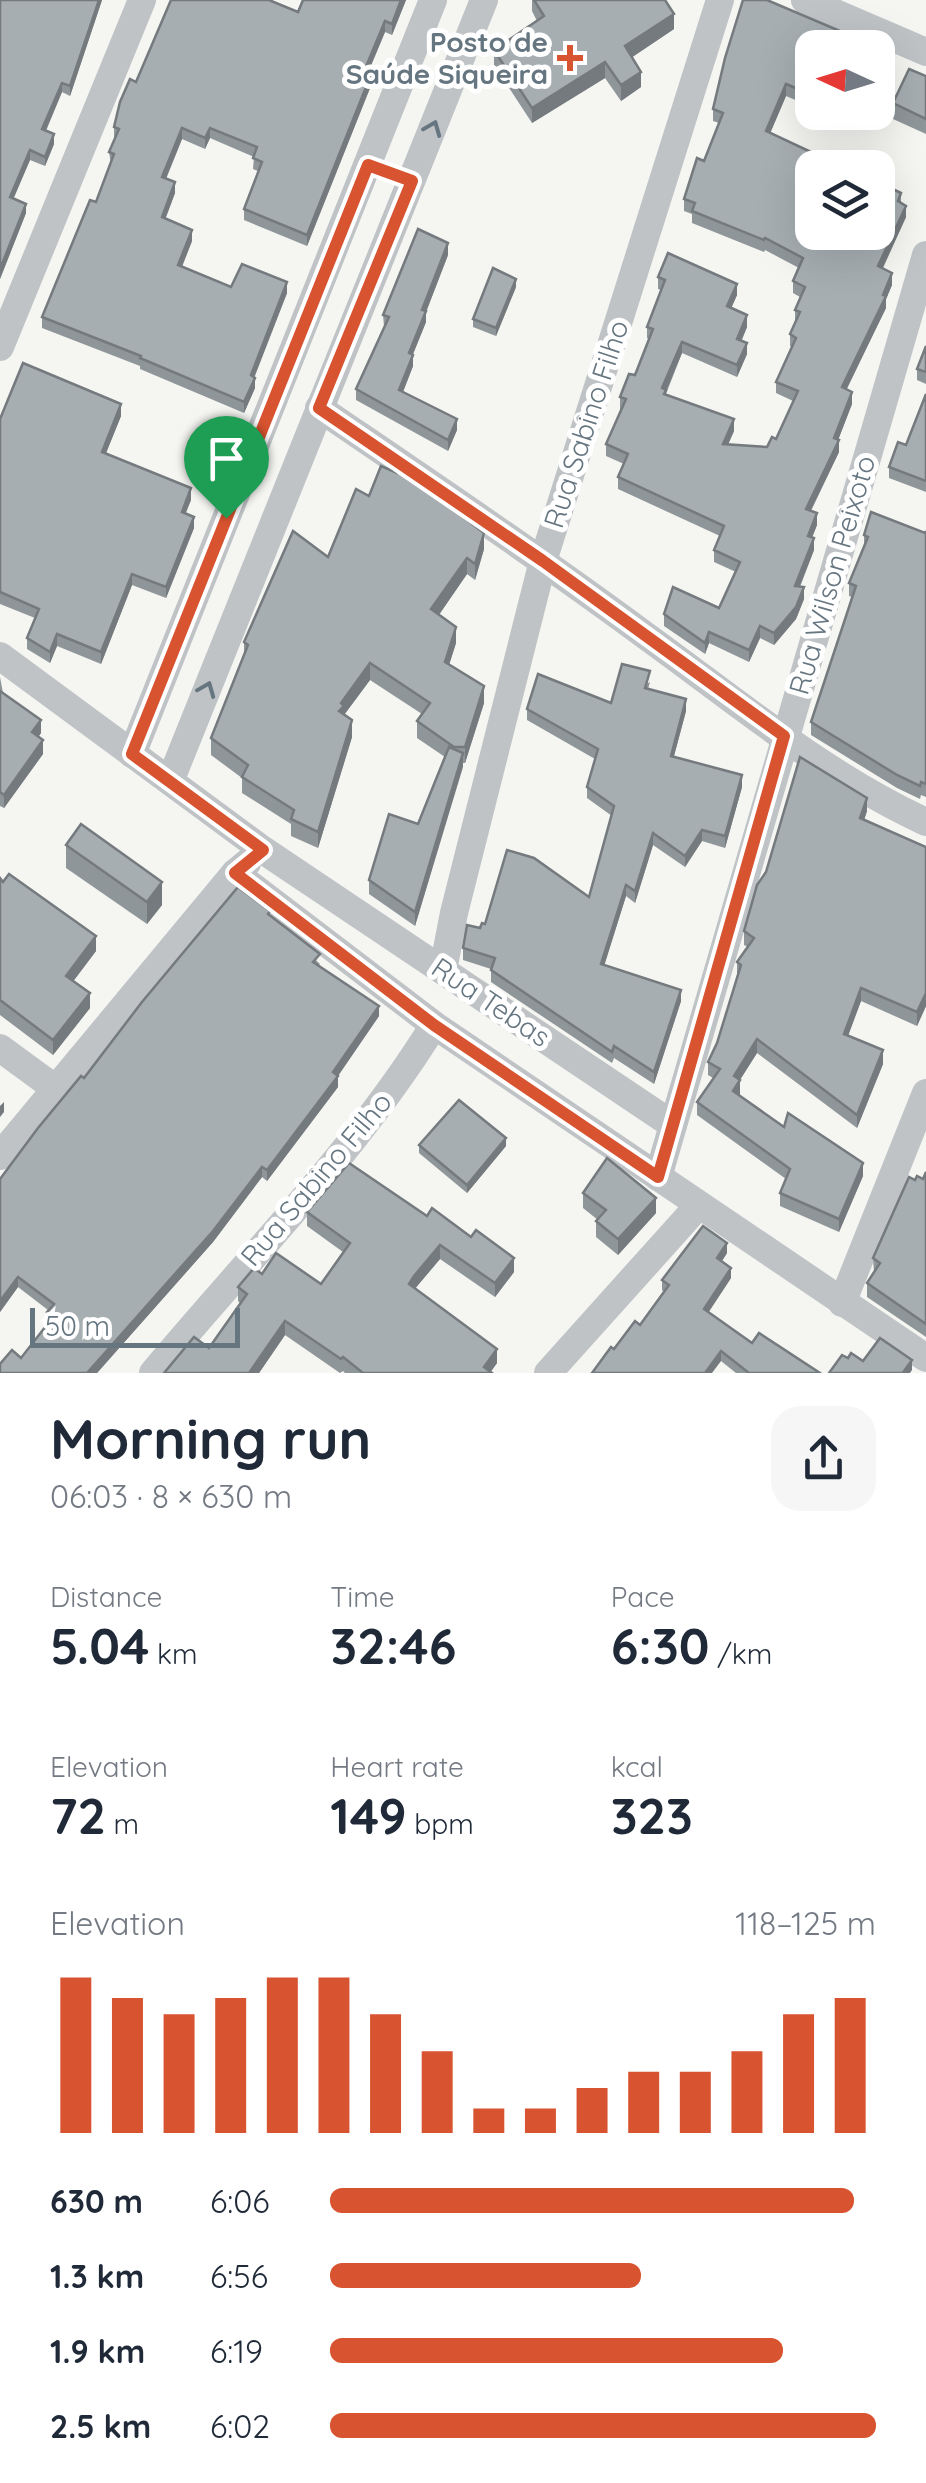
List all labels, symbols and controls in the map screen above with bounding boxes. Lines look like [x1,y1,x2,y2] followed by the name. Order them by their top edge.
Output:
[346,24,548,91] place label: Posto de Saúde Siqueira
[795,30,895,130] north arrow
[795,30,895,250] map controls
[557,45,583,71] marker: Posto de Saúde Siqueira
[422,120,442,138] one-way arrow
[795,150,895,250] button: layers
[535,315,636,532] street label: Rua Sabino Filho
[184,416,269,519] pin
[199,431,254,486] icon: arrive
[781,451,882,698] street label: Rua Wilson Peixoto
[195,681,215,699] one-way arrow
[425,949,557,1054] street label: Rua Tebas
[233,1084,399,1273] street label: Rua Sabino Filho
[30,1303,240,1348] scale bar
[45,1308,110,1343] text: 50 m
[50,1404,371,1473] text: Morning run
[771,1406,876,1511] button: share
[50,1476,292,1516] text: 06:03 · 8 × 630 m
[50,1579,162,1614] text: Distance
[330,1579,395,1614] text: Time
[611,1579,675,1614] text: Pace
[50,1614,149,1677] text: 5.04
[330,1614,456,1677] text: 32:46
[611,1614,710,1677] text: 6:30
[149,1636,198,1671] text: km
[710,1636,772,1671] text: /km
[50,1749,168,1784] text: Elevation
[330,1749,464,1784] text: Heart rate
[611,1749,663,1784] text: kcal
[50,1784,106,1847] text: 72
[330,1784,407,1847] text: 149
[611,1784,693,1847] text: 323
[106,1806,139,1841] text: m
[407,1806,474,1841] text: bpm
[50,1903,185,1943] text: Elevation
[735,1903,876,1943] text: 118–125 m
[50,2181,143,2221] text: 630 m
[210,2181,269,2221] text: 6:06
[50,2256,144,2296] text: 1.3 km
[210,2256,268,2296] text: 6:56
[50,2331,145,2371] text: 1.9 km
[210,2331,263,2371] text: 6:19
[50,2406,151,2446] text: 2.5 km
[210,2406,270,2446] text: 6:02

